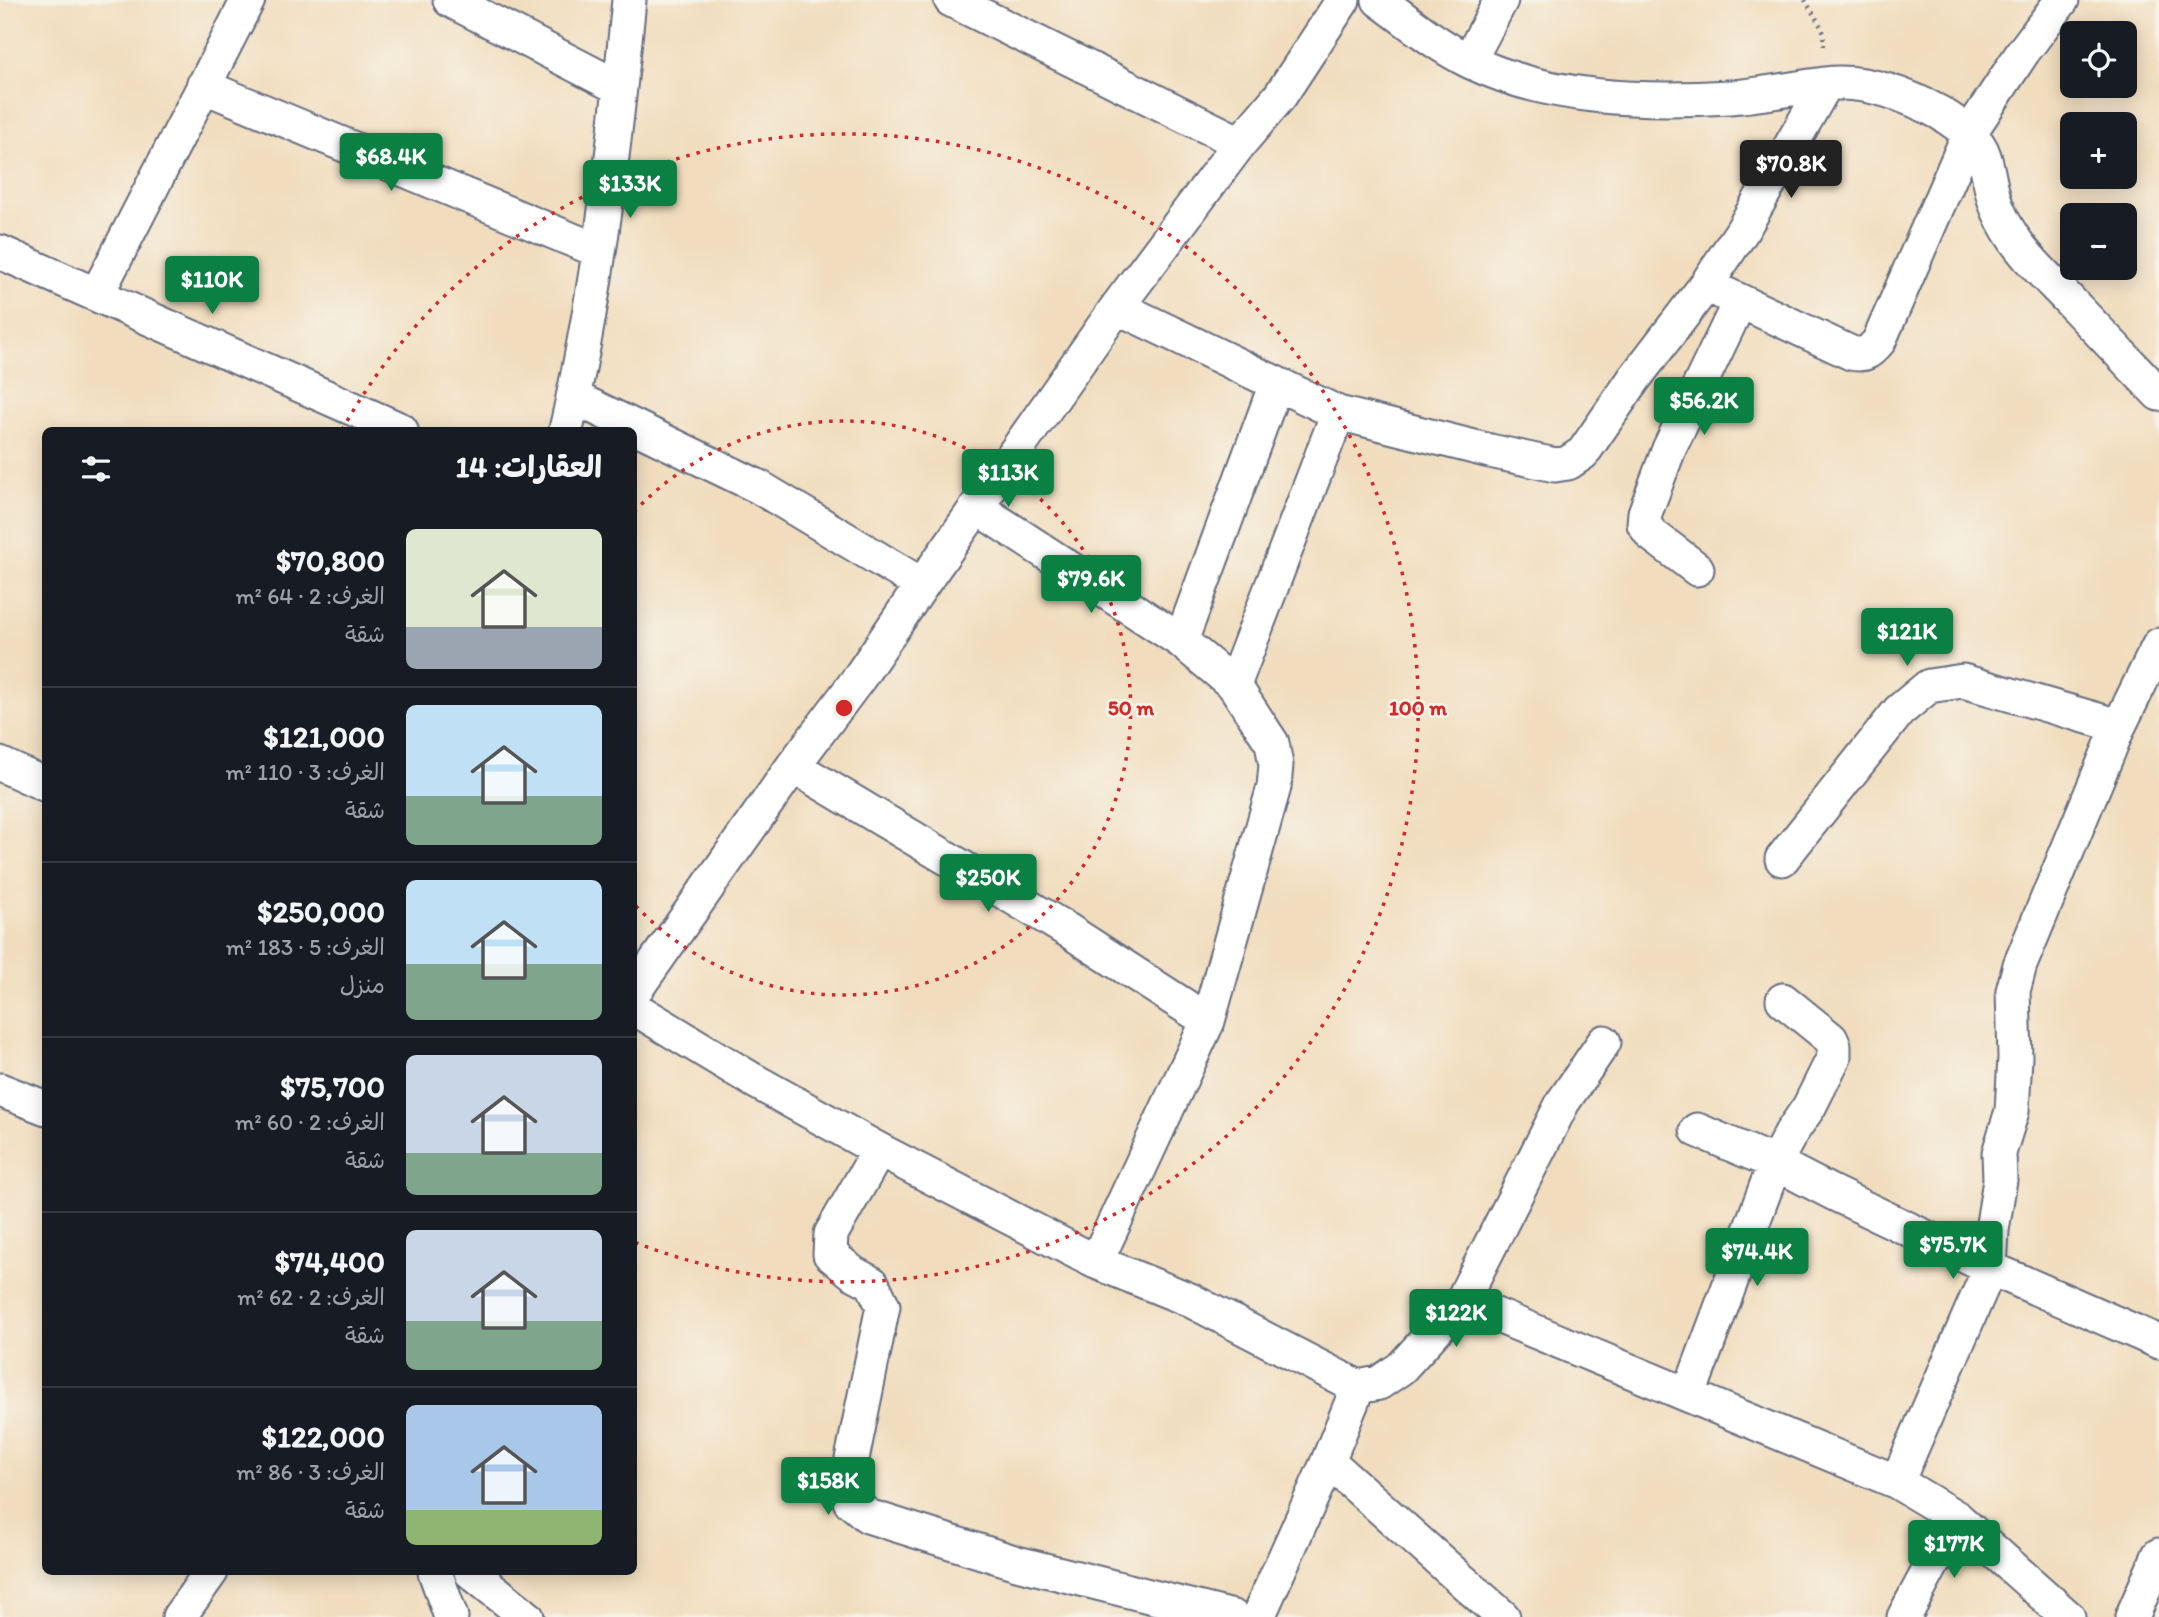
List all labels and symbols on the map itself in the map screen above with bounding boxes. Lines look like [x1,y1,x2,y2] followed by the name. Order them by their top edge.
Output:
[334,134,448,193] pin: $68.4K
[1734,140,1848,200] pin: $70.8K
[581,160,679,220] pin: $133K
[163,256,261,316] pin: $110K
[1647,378,1761,437] pin: $56.2K
[959,449,1057,509] pin: $113K
[1034,556,1148,615] pin: $79.6K
[1858,608,1956,668] pin: $121K
[1108,695,1155,720] text: 50 m
[1389,695,1447,720] text: 100 m
[832,696,856,720] centre of rings
[939,855,1037,914] pin: $250K
[1896,1222,2010,1281] pin: $75.7K
[1700,1228,1814,1288] pin: $74.4K
[1407,1290,1505,1349] pin: $122K
[779,1458,877,1517] pin: $158K
[1905,1520,2003,1580] pin: $177K

